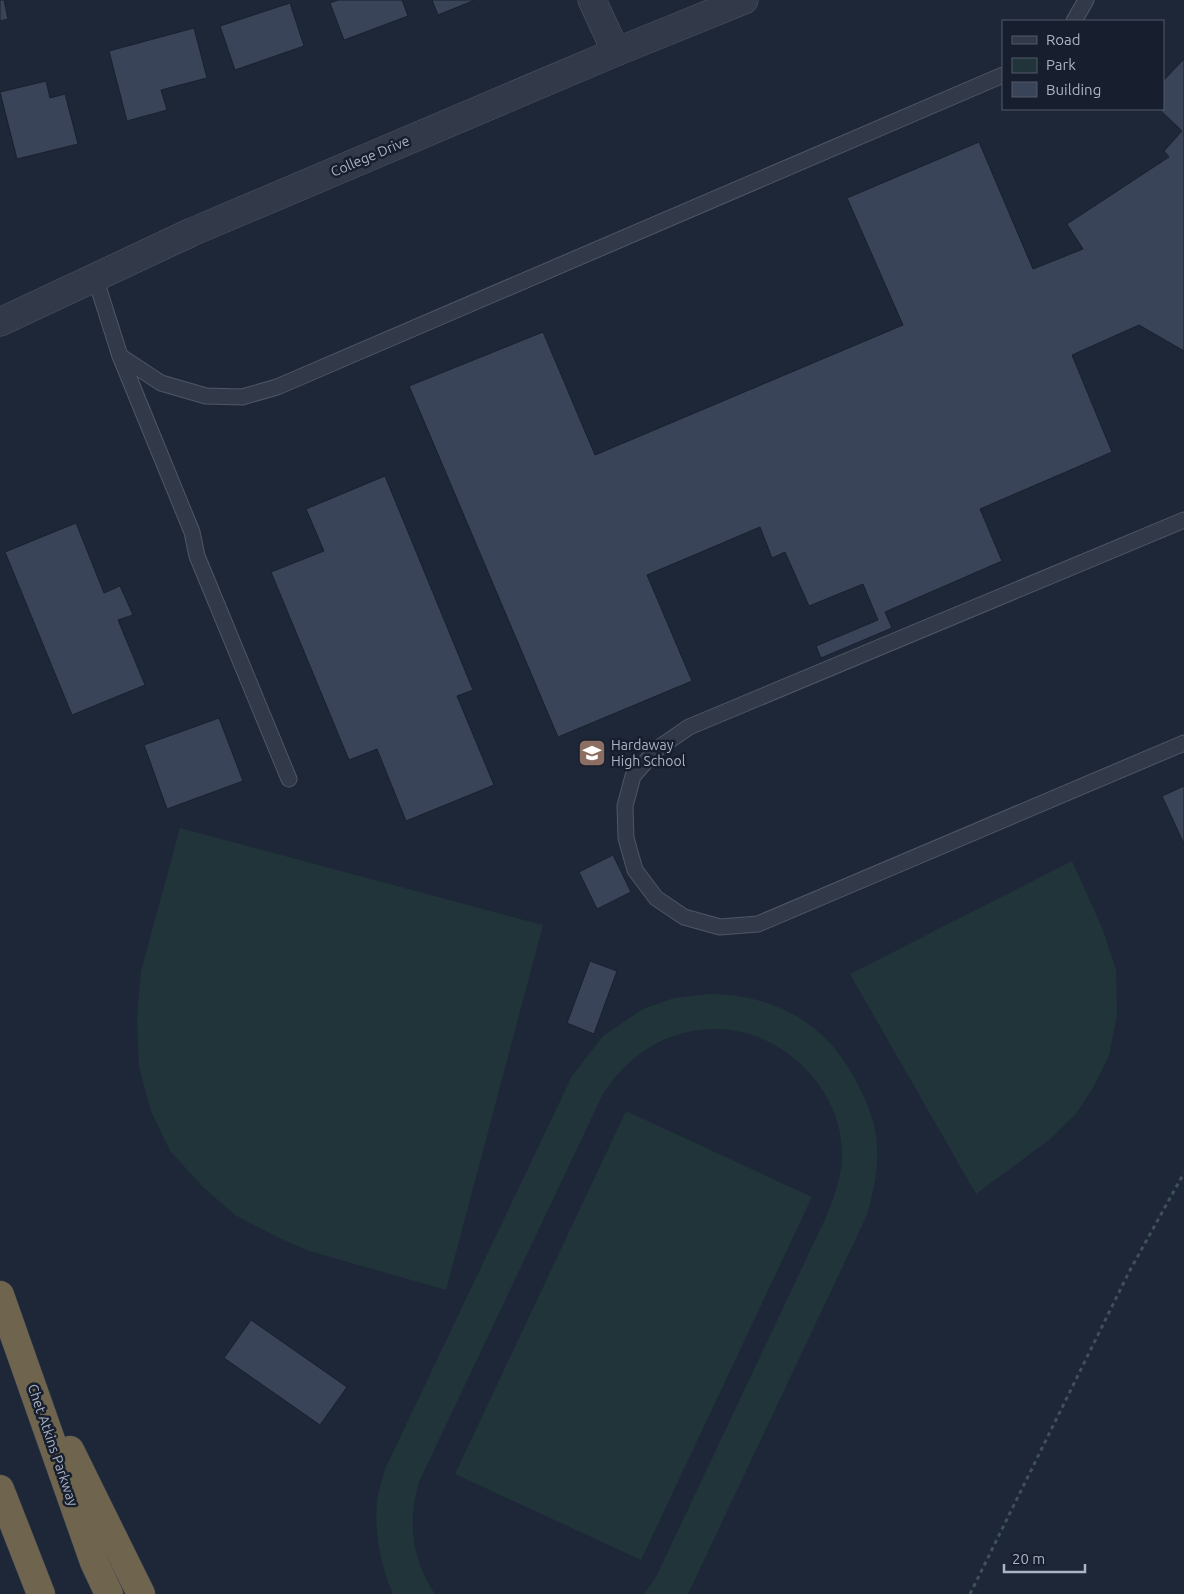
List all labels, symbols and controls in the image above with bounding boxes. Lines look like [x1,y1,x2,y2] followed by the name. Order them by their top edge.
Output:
[1002,20,1164,110] legend
[1046,31,1081,48] text: Road
[1046,56,1076,73] text: Park
[1046,81,1101,98] text: Building
[328,132,412,180] street label: College Drive
[611,737,686,769] place label: Hardaway High School
[577,738,607,768] school or university icon: Hardaway High School
[25,1382,81,1508] street label: Chet Atkins Parkway
[1004,1542,1085,1574] scale bar
[1012,1550,1045,1567] text: 20 m

